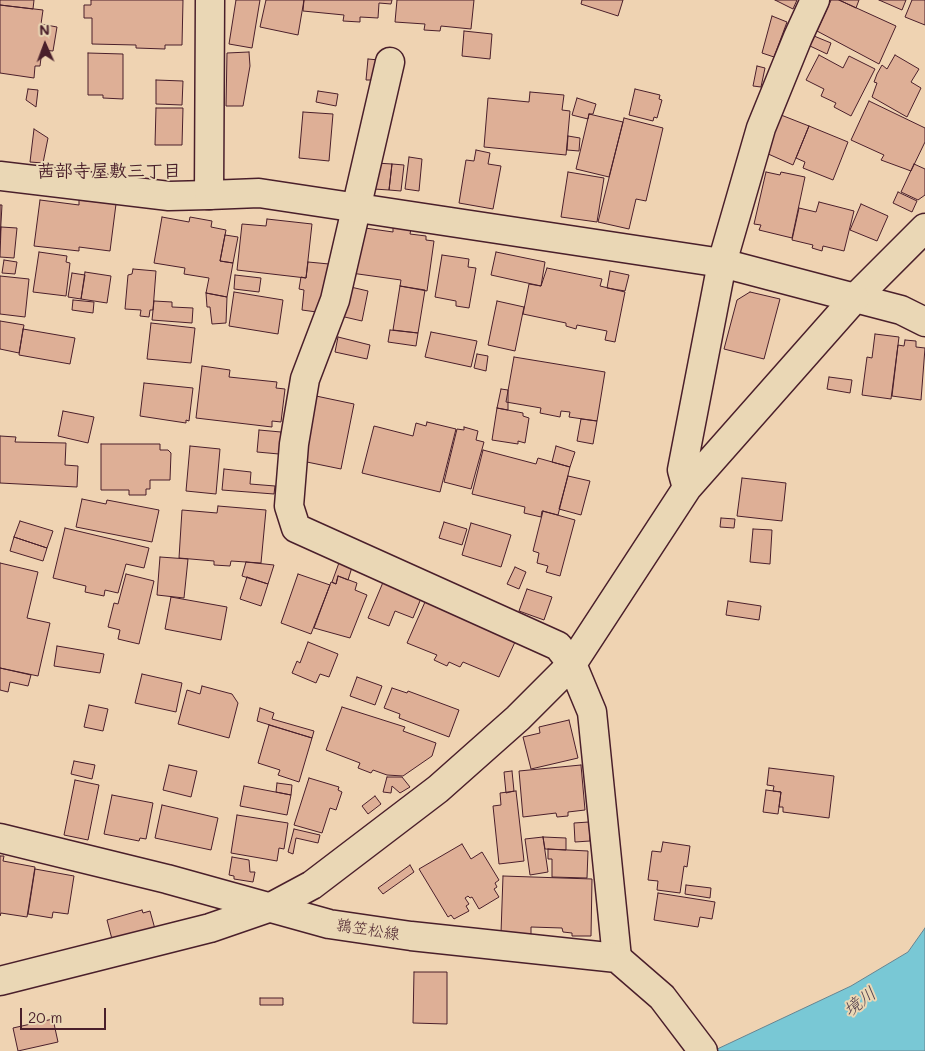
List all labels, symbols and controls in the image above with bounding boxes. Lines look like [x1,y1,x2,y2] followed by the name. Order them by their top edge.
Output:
[20,20,70,70] north arrow
[39,20,50,39] text: N
[37,160,181,182] district label: 茜部寺屋敷三丁目
[335,916,401,944] street label: 鶉笠松線
[839,983,881,1021] water label: 境川
[22,998,109,1030] scale bar
[28,1007,62,1027] text: 20 m

